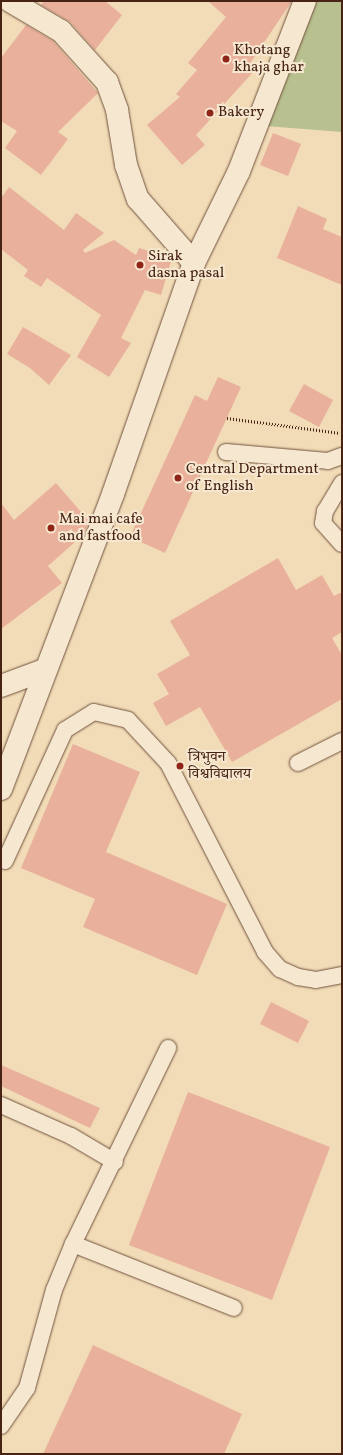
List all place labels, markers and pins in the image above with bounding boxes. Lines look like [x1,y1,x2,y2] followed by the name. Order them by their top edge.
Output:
[234,41,304,76] place label: Khotang khaja ghar
[221,54,231,64] marker: Khotang khaja ghar
[218,104,264,122] place label: Bakery
[205,108,215,118] marker: Bakery
[148,247,224,282] place label: Sirak dasna pasal
[135,260,145,270] marker: Sirak dasna pasal
[186,460,319,495] place label: Central Department of English
[173,473,183,483] marker: Central Department of English
[59,510,143,545] place label: Mai mai cafe and fastfood
[46,523,56,533] marker: Mai mai cafe and fastfood
[188,748,251,783] place label: त्रिभुवन विश्वविद्यालय
[175,761,185,771] marker: त्रिभुवन विश्वविद्यालय

